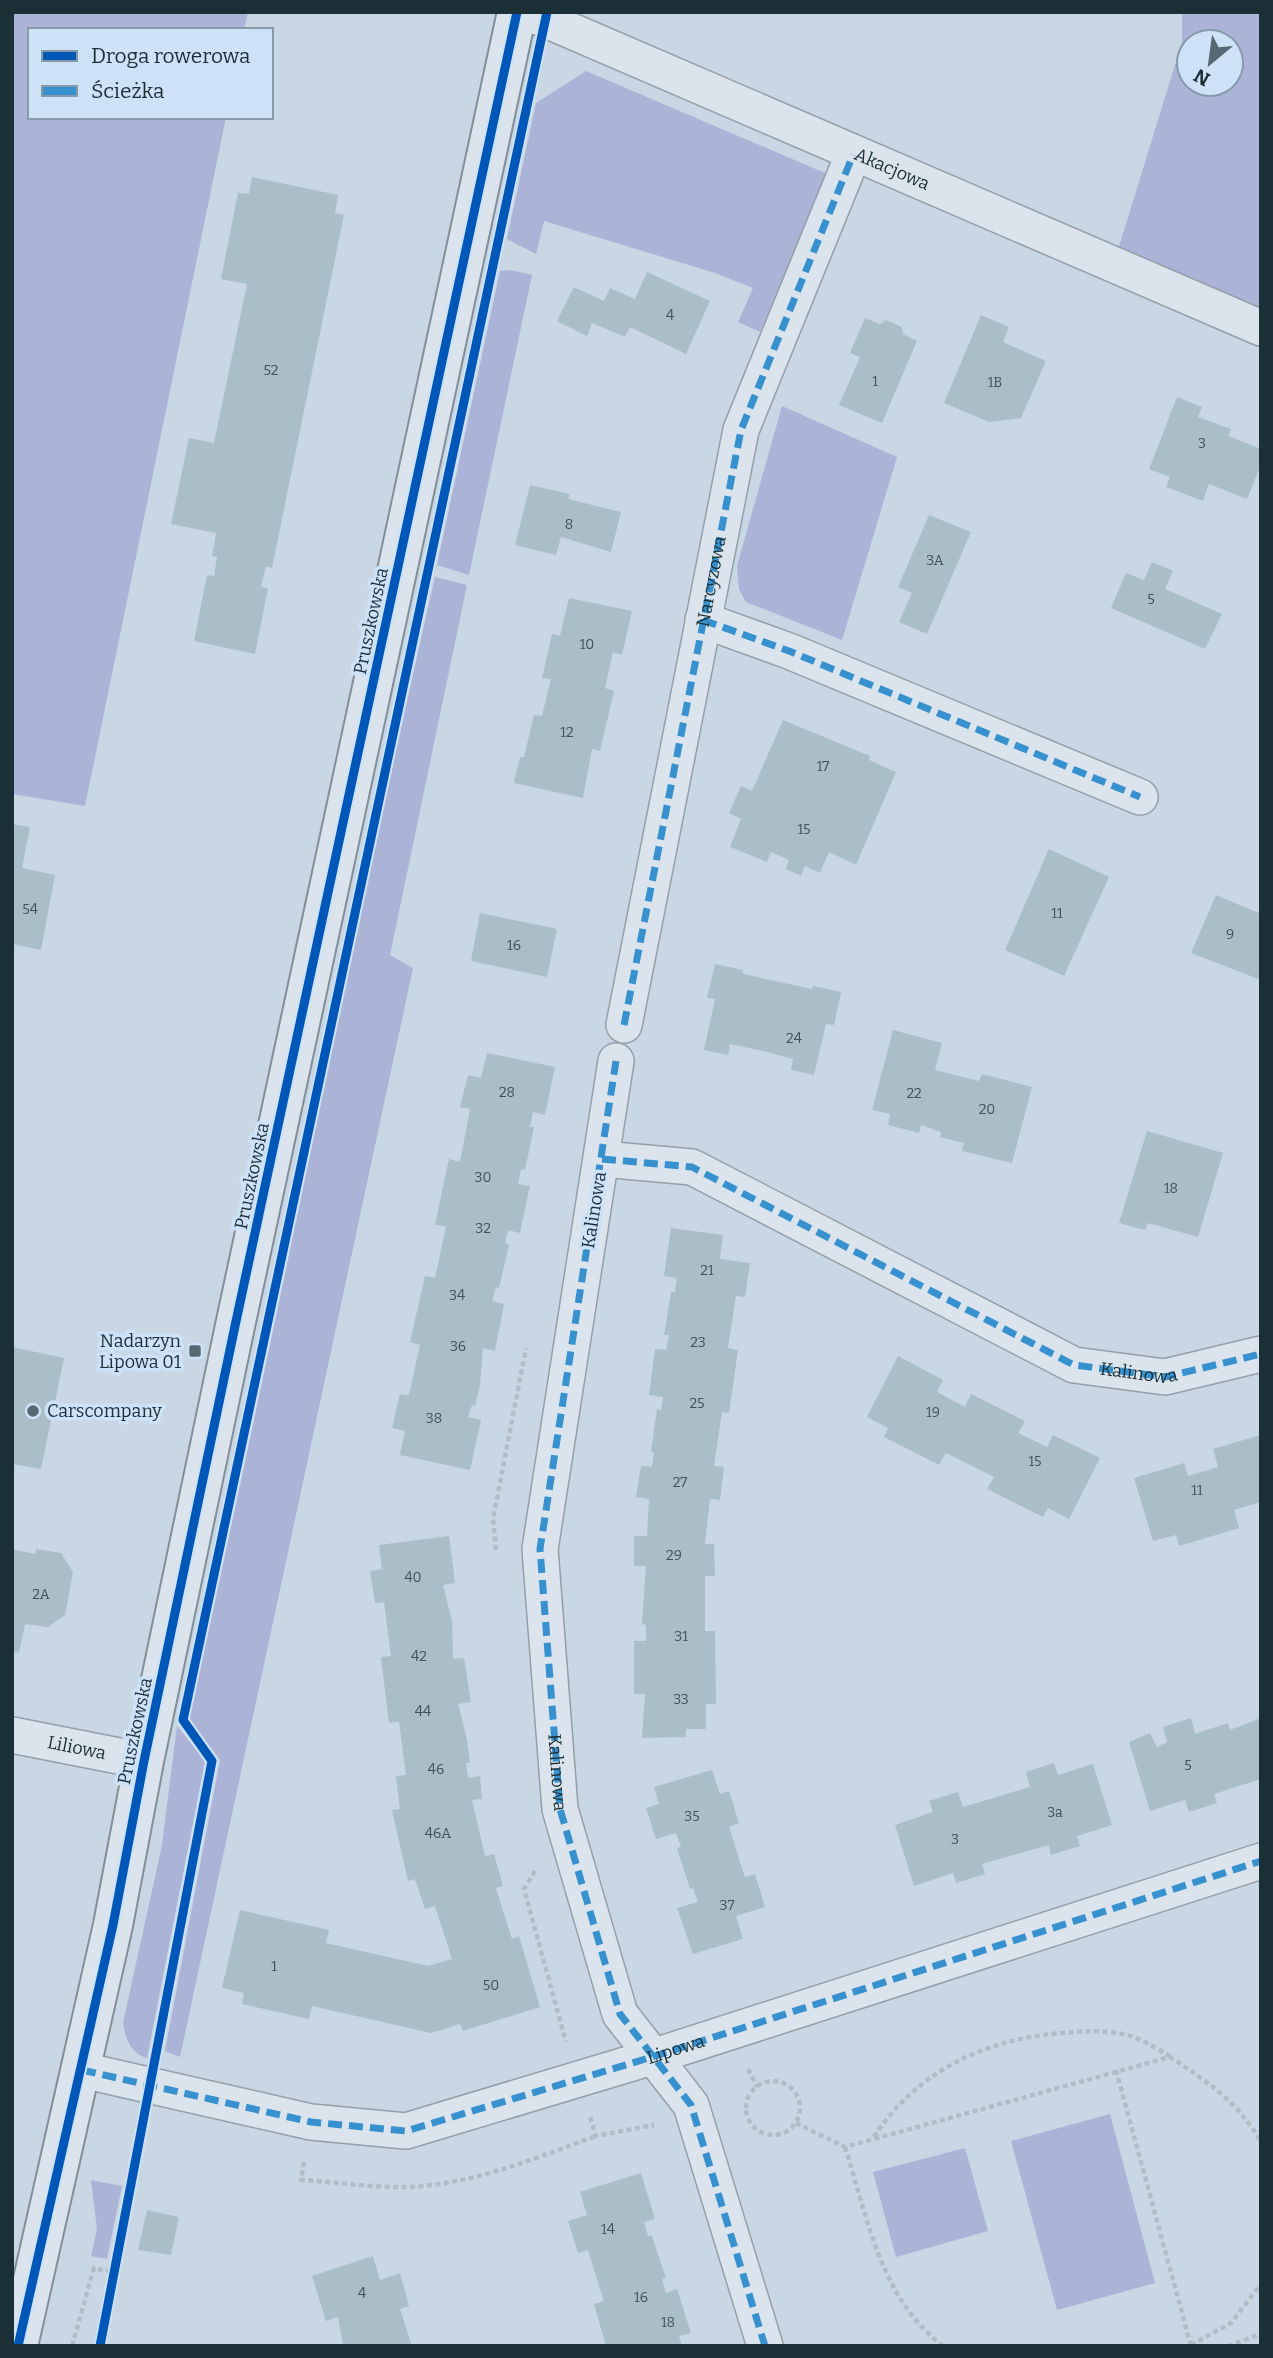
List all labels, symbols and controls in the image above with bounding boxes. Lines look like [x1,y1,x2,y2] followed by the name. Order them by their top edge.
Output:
[28,28,273,119] legend
[1175,28,1245,98] north arrow
[91,43,251,69] text: Droga rowerowa
[1190,64,1214,91] text: N
[91,78,165,104] text: Ścieżka
[851,143,933,195] street label: Akacjowa
[666,307,674,324] house number: 4
[264,362,278,379] house number: 52
[872,373,878,390] house number: 1
[988,374,1002,391] house number: 1B
[1198,435,1206,452] house number: 3
[565,516,573,533] house number: 8
[692,534,731,629] street label: Narcyzowa
[926,552,944,569] house number: 3A
[349,566,393,676] street label: Pruszkowska
[1147,591,1155,608] house number: 5
[580,636,594,653] house number: 10
[560,724,574,741] house number: 12
[817,758,829,775] house number: 17
[797,821,811,838] house number: 15
[22,901,38,918] house number: 54
[1051,905,1063,922] house number: 11
[1226,926,1234,943] house number: 9
[507,937,521,954] house number: 16
[786,1030,802,1047] house number: 24
[499,1084,515,1101] house number: 28
[906,1085,922,1102] house number: 22
[979,1101,995,1118] house number: 20
[230,1121,274,1231] street label: Pruszkowska
[475,1169,491,1186] house number: 30
[577,1170,611,1250] street label: Kalinowa
[1164,1180,1178,1197] house number: 18
[475,1220,491,1237] house number: 32
[700,1262,714,1279] house number: 21
[449,1287,465,1304] house number: 34
[99,1330,182,1373] place label: Nadarzyn Lipowa 01
[690,1334,706,1351] house number: 23
[450,1338,466,1355] house number: 36
[187,1343,203,1359] marker: Nadarzyn Lipowa 01
[1099,1358,1180,1388] street label: Kalinowa
[689,1395,705,1412] house number: 25
[47,1400,162,1422] place label: Carscompany
[25,1403,41,1419] marker: Carscompany
[926,1404,940,1421] house number: 19
[426,1410,442,1427] house number: 38
[1028,1453,1042,1470] house number: 15
[673,1474,687,1491] house number: 27
[1191,1482,1203,1499] house number: 11
[666,1547,682,1564] house number: 29
[404,1569,422,1586] house number: 40
[32,1586,50,1603] house number: 2A
[674,1628,688,1645] house number: 31
[411,1648,427,1665] house number: 42
[113,1676,157,1786] street label: Pruszkowska
[673,1691,689,1708] house number: 33
[415,1703,431,1720] house number: 44
[45,1731,108,1764] street label: Liliowa
[543,1733,571,1812] street label: Kalinowa
[1184,1757,1192,1774] house number: 5
[428,1761,444,1778] house number: 46
[1047,1804,1063,1821] house number: 3a
[684,1808,700,1825] house number: 35
[425,1825,451,1842] house number: 46A
[951,1831,959,1848] house number: 3
[719,1897,735,1914] house number: 37
[271,1958,277,1975] house number: 1
[483,1977,499,1994] house number: 50
[644,2030,708,2069] street label: Lipowa
[601,2221,615,2238] house number: 14
[358,2285,366,2302] house number: 4
[634,2289,648,2306] house number: 16
[661,2314,675,2331] house number: 18

